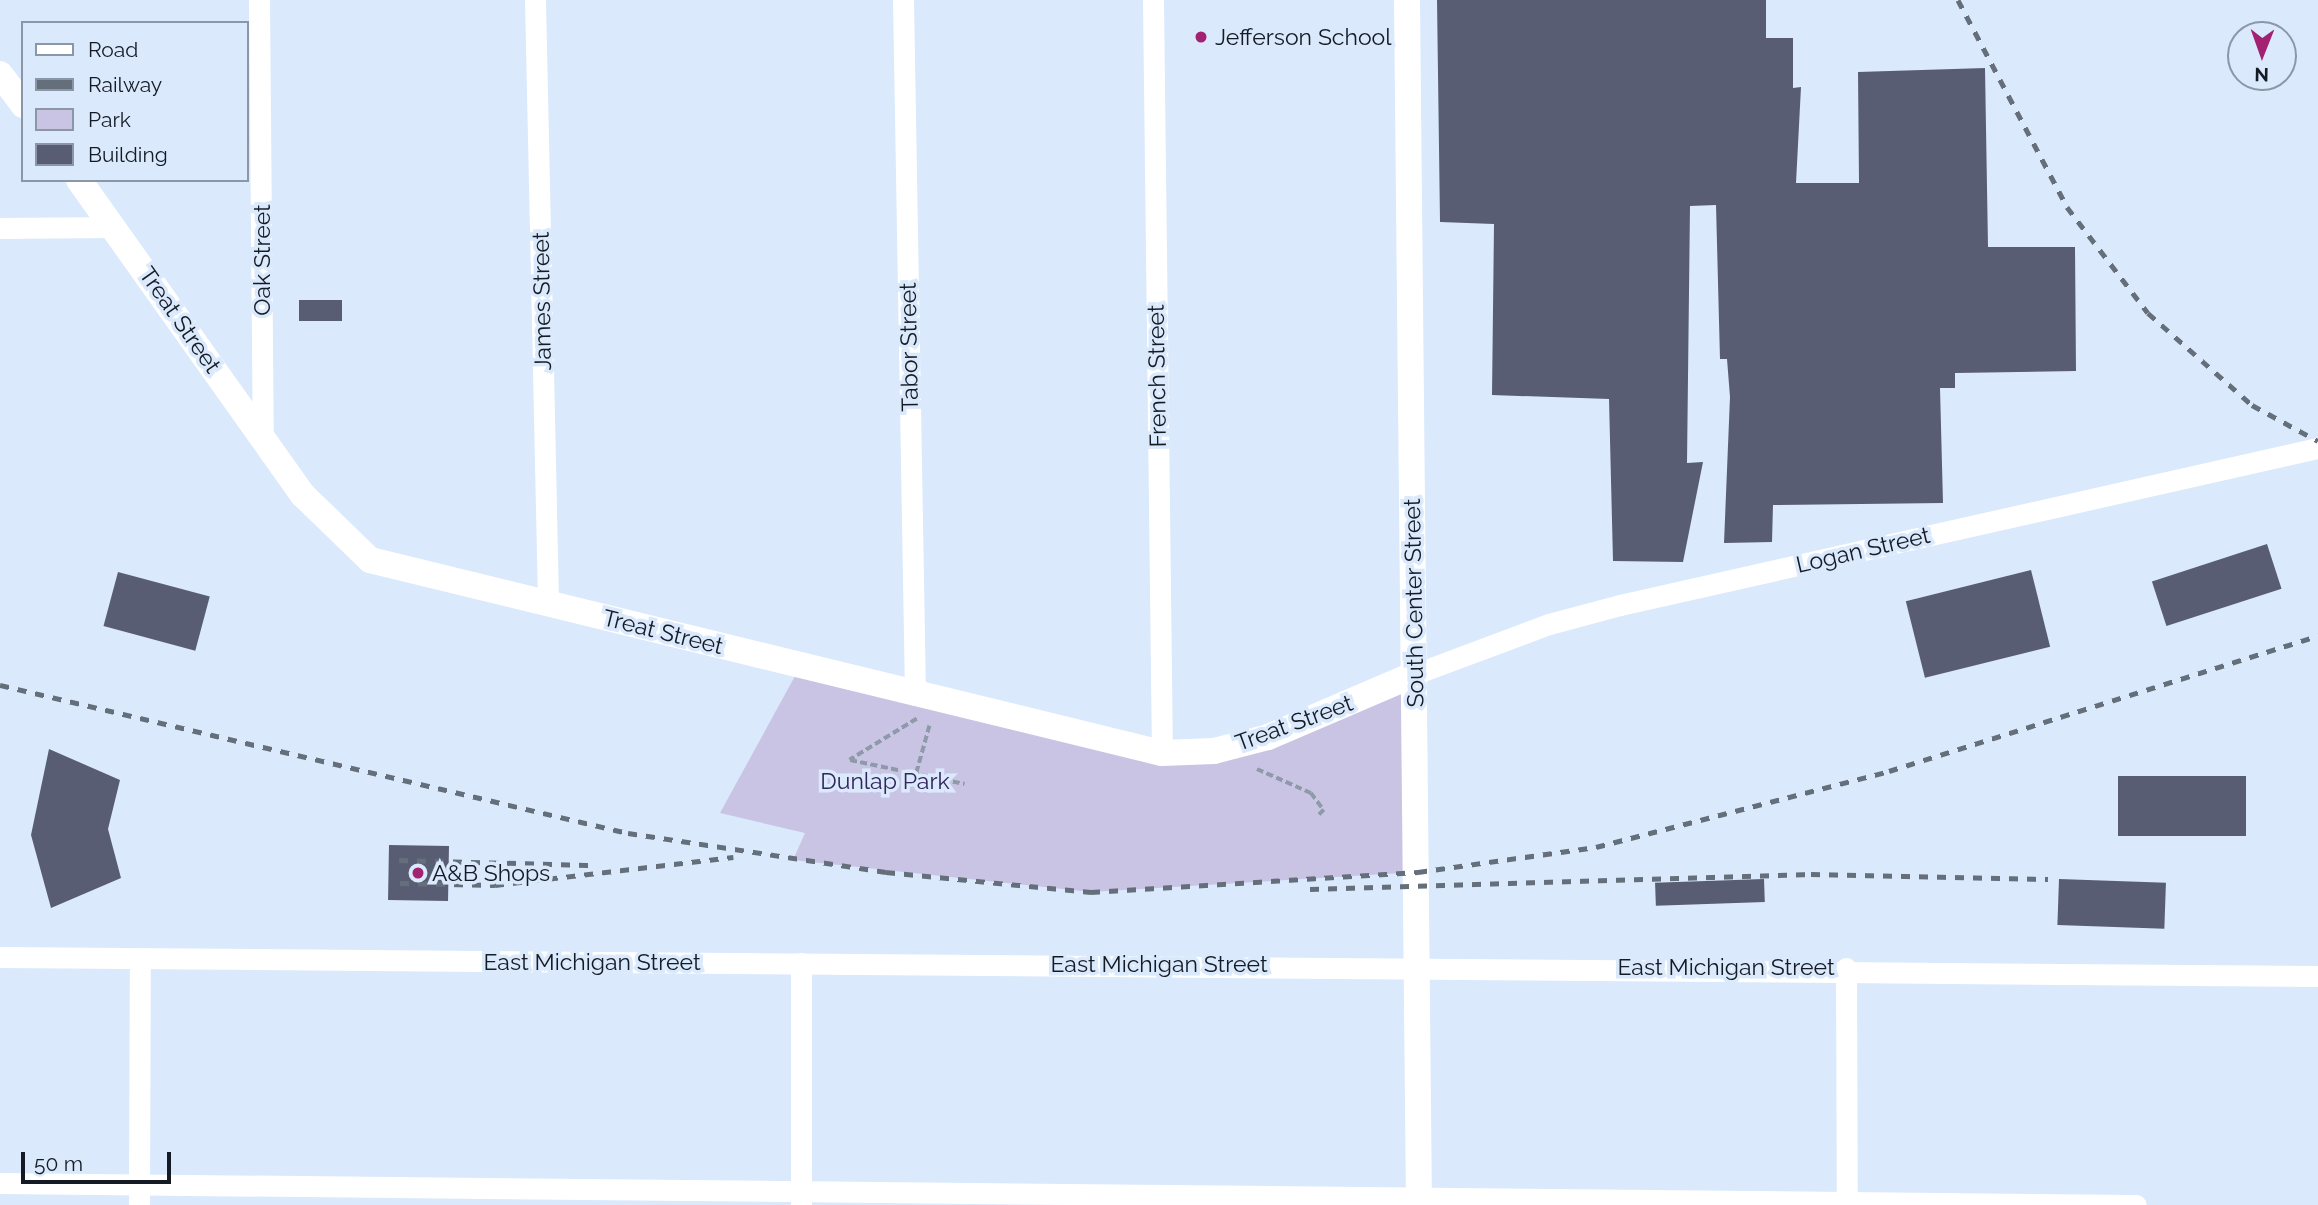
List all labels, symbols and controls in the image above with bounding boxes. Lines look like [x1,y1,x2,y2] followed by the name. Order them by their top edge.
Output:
[21,21,248,182] legend
[2227,21,2297,91] north arrow
[1215,23,1392,51] place label: Jefferson School
[1193,29,1209,45] marker: Jefferson School
[88,37,138,62] text: Road
[2254,64,2269,86] text: N
[88,72,162,97] text: Railway
[88,107,131,132] text: Park
[88,142,168,167] text: Building
[248,204,276,316] street label: Oak Street
[527,231,557,371] street label: James Street
[133,262,227,378] street label: Treat Street
[894,282,924,412] street label: Tabor Street
[1142,304,1172,448] street label: French Street
[1398,498,1430,708] street label: South Center Street
[1793,521,1933,579] street label: Logan Street
[600,604,726,660] street label: Treat Street
[1232,689,1356,757] street label: Treat Street
[820,767,950,795] park label: Dunlap Park
[432,859,550,887] place label: A&B Shops
[410,865,426,881] marker: A&B Shops
[483,948,701,976] street label: East Michigan Street
[1050,950,1268,978] street label: East Michigan Street
[1617,953,1835,981] street label: East Michigan Street
[24,1138,175,1182] scale bar
[34,1151,83,1176] text: 50 m

